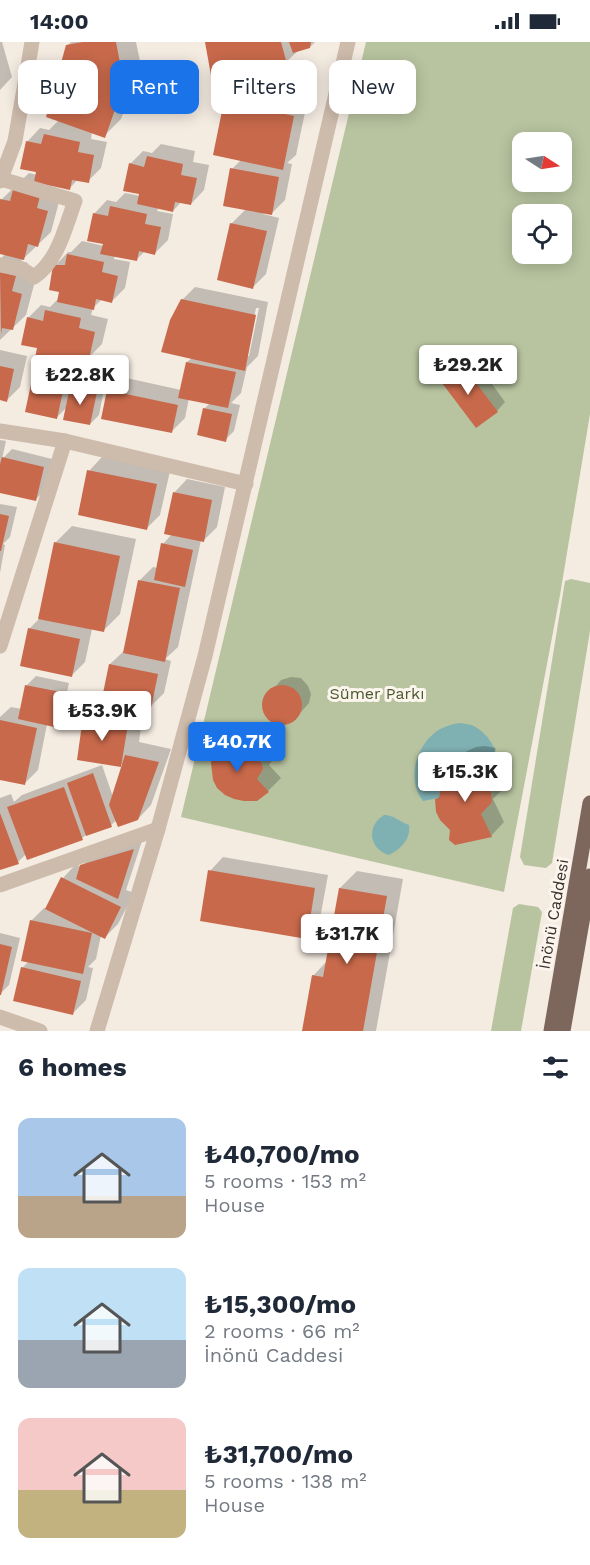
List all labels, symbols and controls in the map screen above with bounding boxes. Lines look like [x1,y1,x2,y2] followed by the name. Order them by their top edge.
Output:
[30,9,89,34] text: 14:00
[18,60,98,114] chip: Buy
[110,60,199,114] chip: Rent
[211,60,317,114] chip: Filters
[329,60,416,114] chip: New
[512,132,572,192] north arrow
[512,132,572,264] map controls
[512,204,572,264] button: locate
[419,345,517,396] pin: ₺29.2K
[433,352,503,376] text: ₺29.2K
[31,355,129,406] pin: ₺22.8K
[45,362,115,386] text: ₺22.8K
[330,684,424,703] park label: Sümer Parkı
[53,691,151,742] pin: ₺53.9K
[67,698,137,722] text: ₺53.9K
[188,722,286,773] pin: ₺40.7K
[202,729,272,753] text: ₺40.7K
[416,752,514,803] pin: ₺15.3K
[432,759,498,783] text: ₺15.3K
[534,858,573,971] street label: İnönü Caddesi
[298,914,396,965] pin: ₺31.7K
[315,921,379,945] text: ₺31.7K
[539,1051,572,1084] icon: filters
[18,1052,127,1082] text: 6 homes
[204,1139,360,1169] text: ₺40,700/mo
[66,1142,138,1214] icon: home
[204,1169,366,1193] text: 5 rooms · 153 m²
[204,1193,265,1217] text: House
[204,1289,356,1319] text: ₺15,300/mo
[66,1292,138,1364] icon: home
[204,1319,360,1343] text: 2 rooms · 66 m²
[204,1343,343,1367] text: İnönü Caddesi
[204,1439,353,1469] text: ₺31,700/mo
[66,1442,138,1514] icon: home
[204,1469,367,1493] text: 5 rooms · 138 m²
[204,1493,265,1517] text: House

